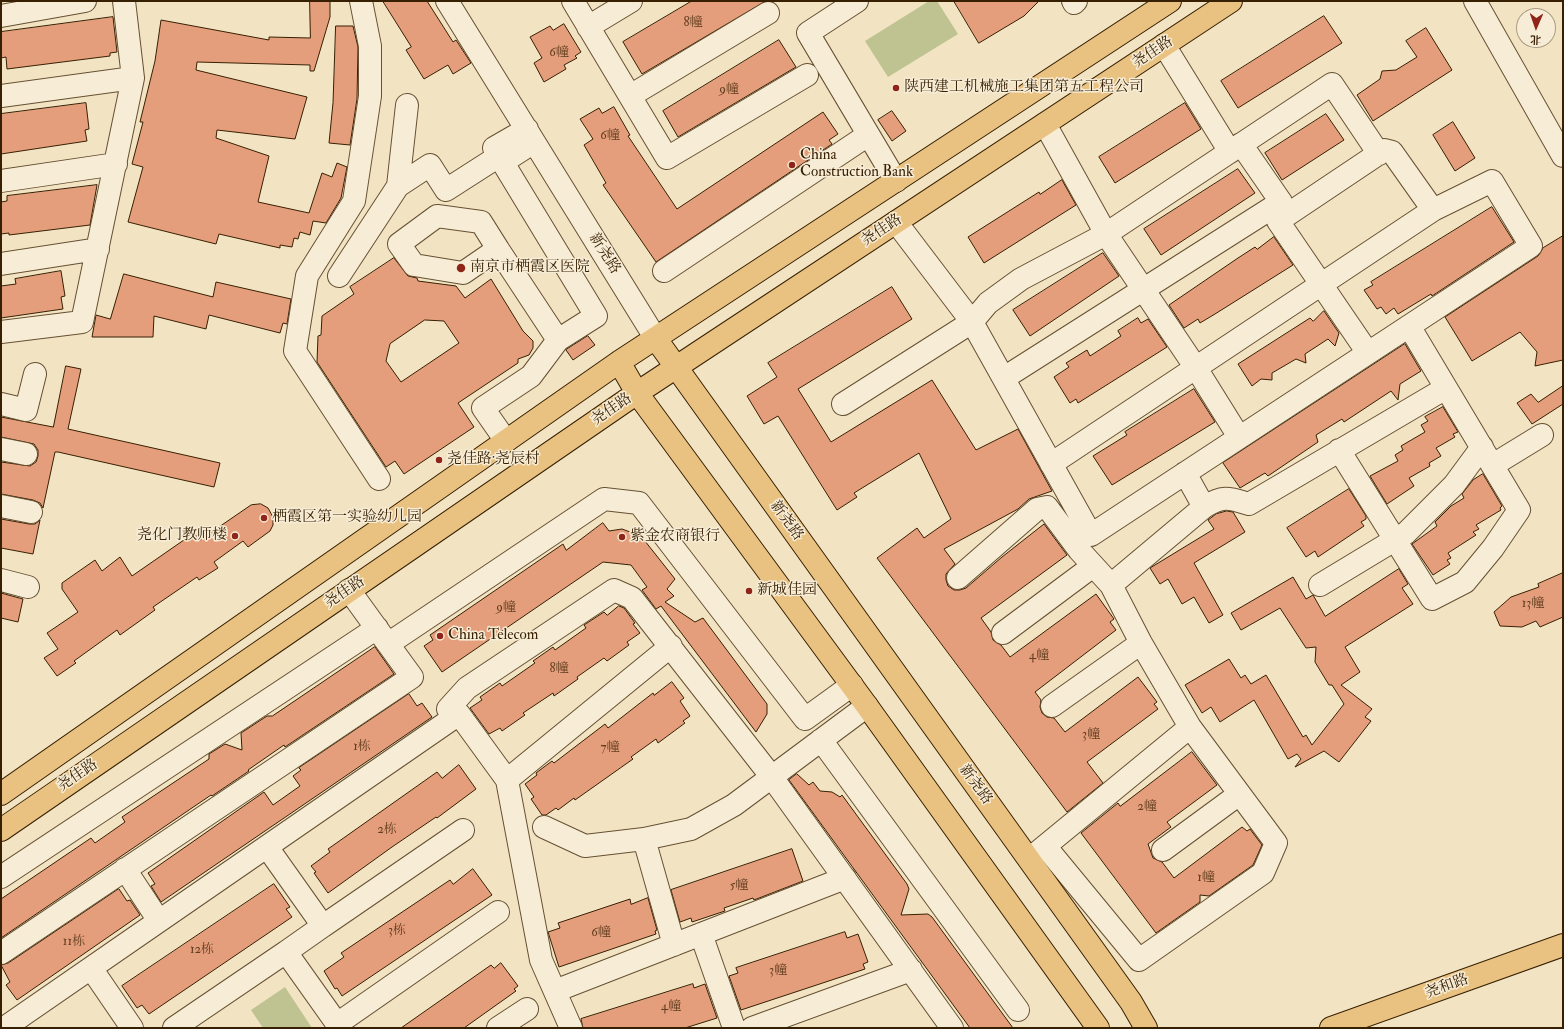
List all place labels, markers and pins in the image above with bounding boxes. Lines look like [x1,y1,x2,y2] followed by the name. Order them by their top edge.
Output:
[904,79,1144,97] place label: 陕西建工机械施工集团第五工程公司
[891,83,901,93] marker: 陕西建工机械施工集团第五工程公司
[800,147,913,182] place label: China Construction Bank
[787,160,797,170] marker: China Construction Bank
[470,259,590,277] place label: 南京市栖霞区医院
[455,262,467,274] marker: 南京市栖霞区医院
[447,451,540,469] place label: 尧佳路·尧辰村
[434,455,444,465] marker: 尧佳路·尧辰村
[272,509,422,527] place label: 栖霞区第一实验幼儿园
[259,513,269,523] marker: 栖霞区第一实验幼儿园
[137,527,227,545] place label: 尧化门教师楼
[630,528,720,546] place label: 紫金农商银行
[230,531,240,541] marker: 尧化门教师楼
[617,532,627,542] marker: 紫金农商银行
[757,582,817,600] place label: 新城佳园
[744,586,754,596] marker: 新城佳园
[448,627,538,645] place label: China Telecom
[435,631,445,641] marker: China Telecom

